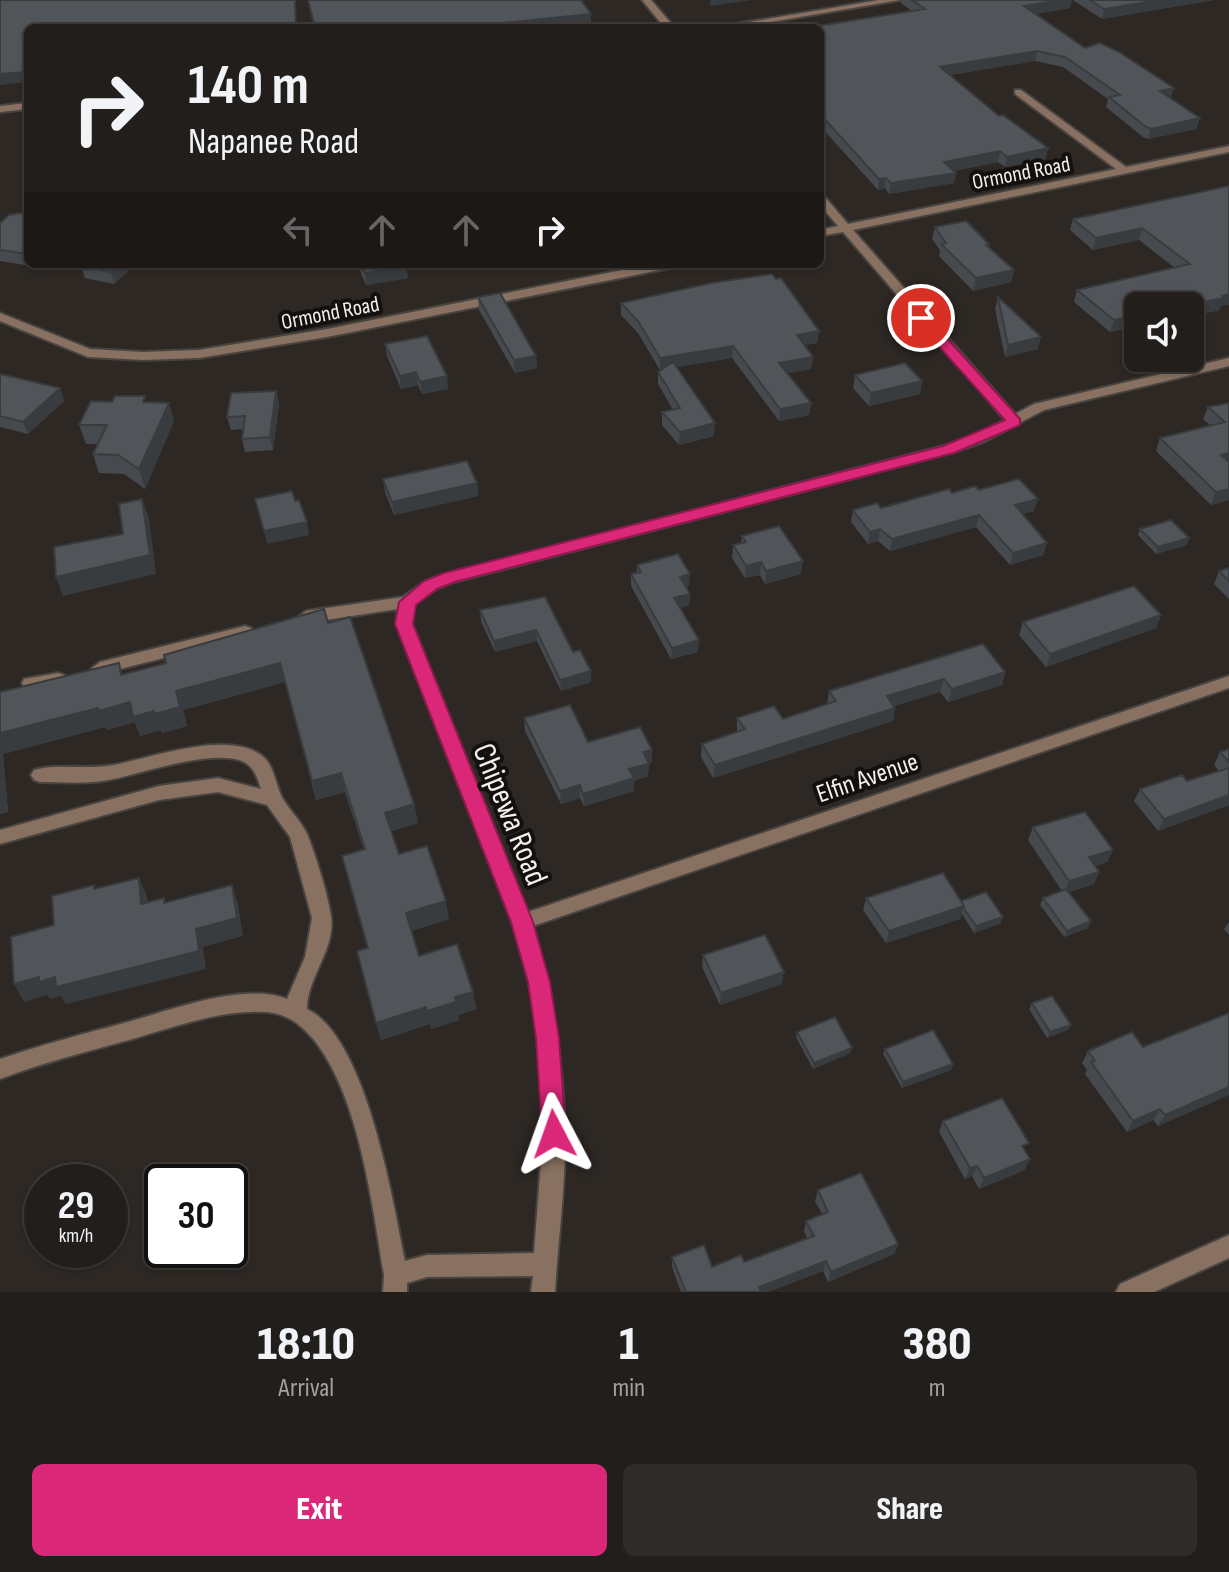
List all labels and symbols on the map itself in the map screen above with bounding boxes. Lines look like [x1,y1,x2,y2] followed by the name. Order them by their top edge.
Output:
[970,151,1073,196] street label: Ormond Road
[887,284,955,352] pin
[279,291,382,336] street label: Ormond Road
[464,738,556,891] street label: Chipewa Road
[812,747,923,810] street label: Elfin Avenue
[512,1092,596,1176] position arrow
[144,1164,248,1268] speed limit sign: 30

